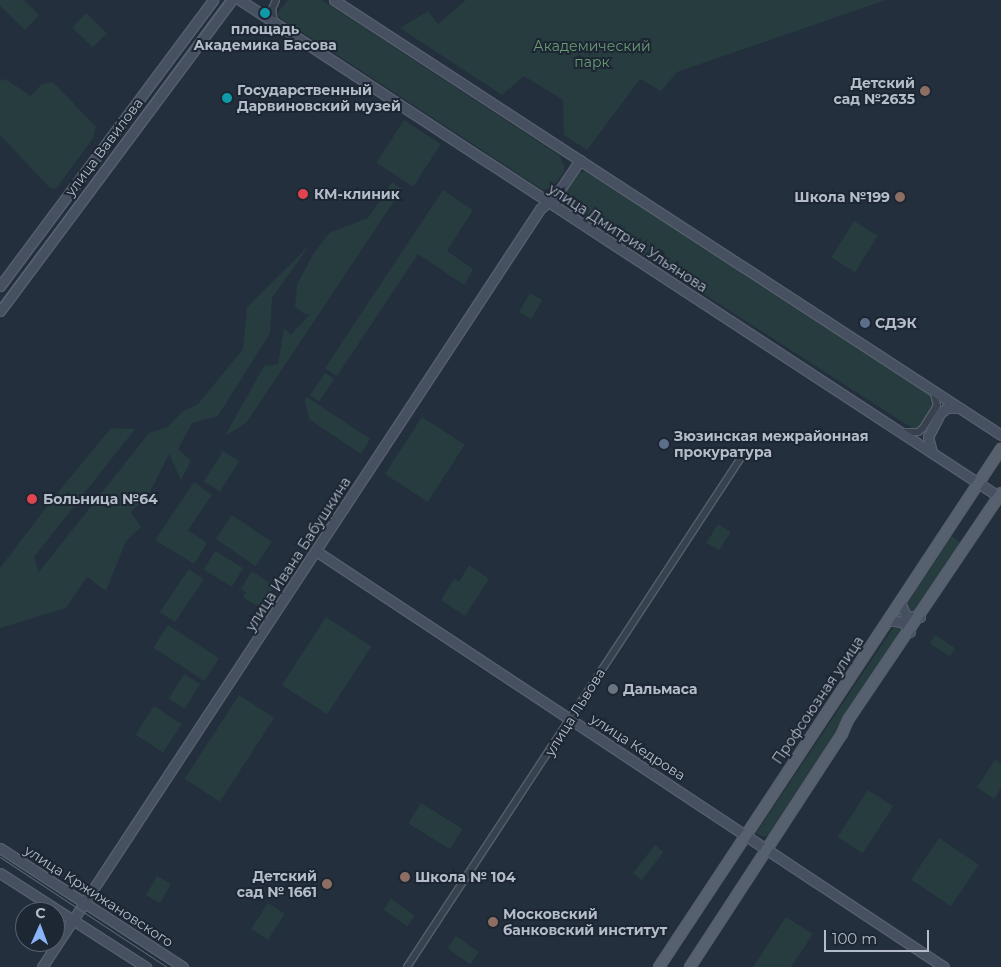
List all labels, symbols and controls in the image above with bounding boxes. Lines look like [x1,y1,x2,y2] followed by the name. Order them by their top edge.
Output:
[259,7,271,19] marker: площадь Академика Басова
[193,21,337,54] place label: площадь Академика Басова
[533,38,651,70] park label: Академический парк
[834,75,915,108] place label: Детский сад №2635
[237,82,401,114] place label: Государственный Дарвиновский музей
[919,85,931,97] marker: Детский сад №2635
[221,92,233,104] marker: Государственный Дарвиновский музей
[62,95,146,199] street label: улица Вавилова
[545,180,711,296] street label: улица Дмитрия Ульянова
[314,186,400,202] place label: КМ-клиник
[296,187,310,201] marker: КМ-клиник
[794,189,890,205] place label: Школа №199
[894,191,906,203] marker: Школа №199
[875,315,917,331] place label: СДЭК
[859,317,871,329] marker: СДЭК
[674,428,868,461] place label: Зюзинская межрайонная прокуратура
[658,438,670,450] marker: Зюзинская межрайонная прокуратура
[242,474,354,634] street label: улица Ивана Бабушкина
[43,491,158,507] place label: Больница №64
[25,492,39,506] marker: Больница №64
[769,633,867,767] street label: Профсоюзная улица
[541,665,609,759] street label: улица Львова
[623,681,697,697] place label: Дальмаса
[607,683,619,695] marker: Дальмаса
[587,710,689,784] street label: улица Кедрова
[21,842,177,950] street label: улица Кржижановского
[237,868,317,900] place label: Детский сад № 1661
[415,869,516,885] place label: Школа № 104
[399,871,411,883] marker: Школа № 104
[321,878,333,890] marker: Детский сад № 1661
[15,902,65,952] north arrow
[35,904,46,922] text: С
[503,906,667,939] place label: Московский банковский институт
[487,916,499,928] marker: Московский банковский институт
[826,920,931,952] scale bar
[832,929,877,948] text: 100 m

